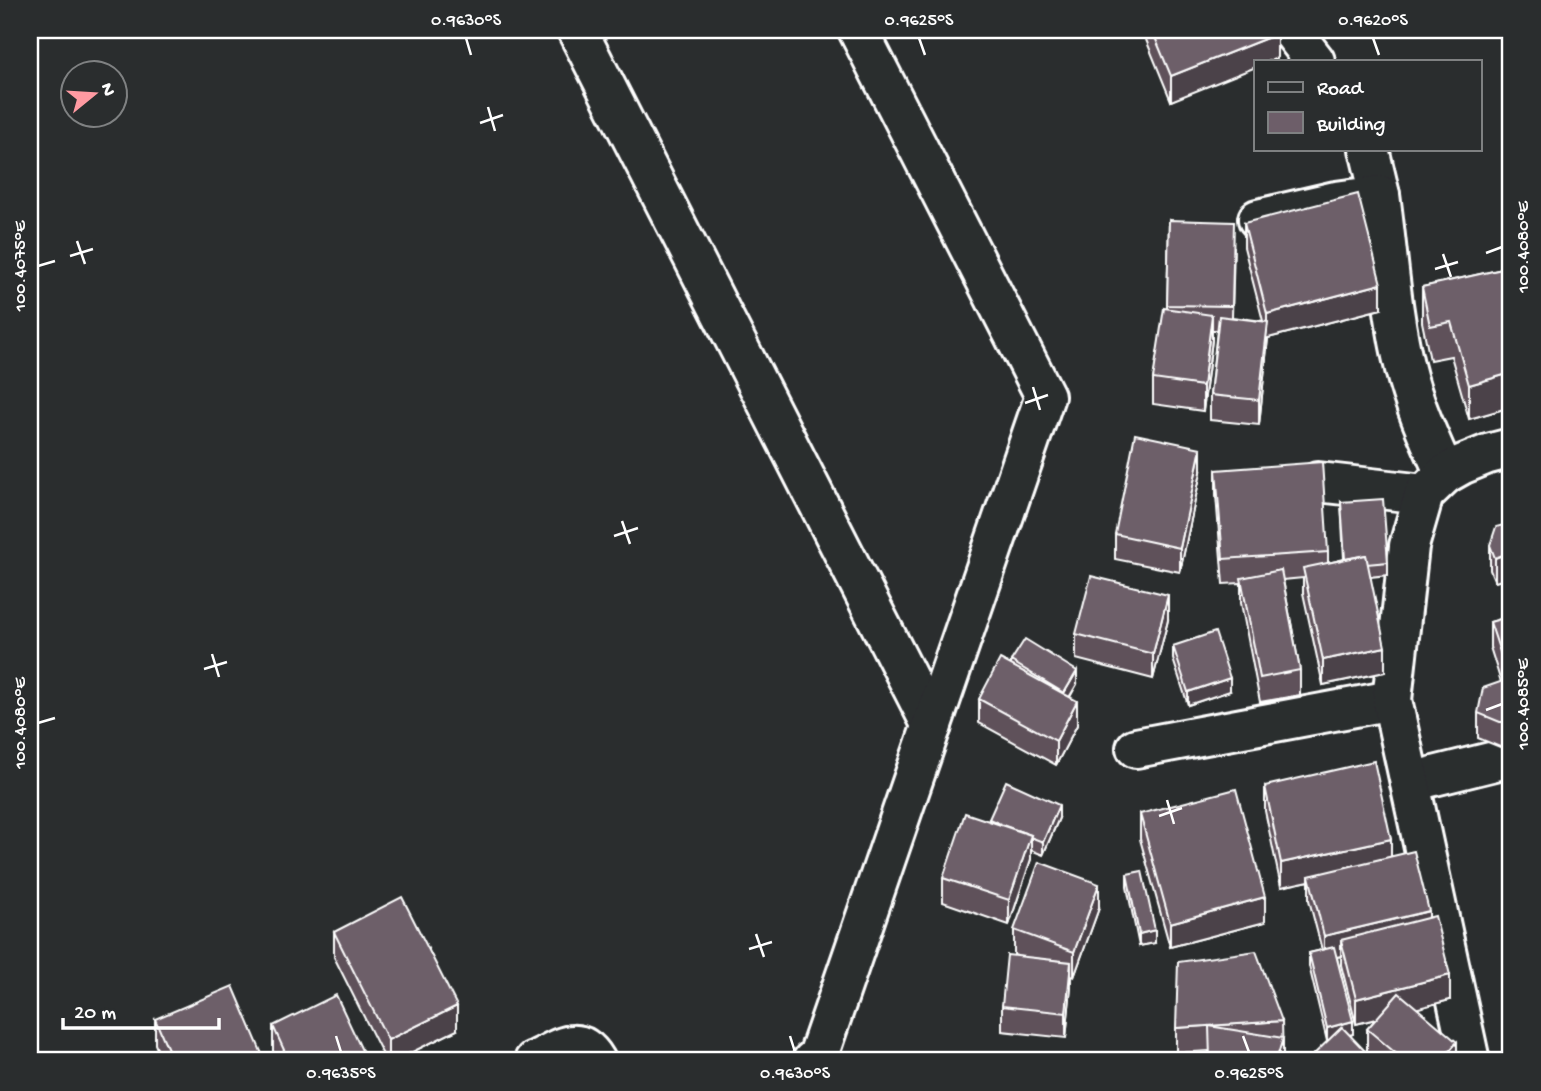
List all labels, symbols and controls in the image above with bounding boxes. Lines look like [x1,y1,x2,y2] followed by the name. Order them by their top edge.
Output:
[431,11,502,32] text: 0.9630°S
[885,11,954,32] text: 0.9625°S
[1338,11,1408,32] text: 0.9620°S
[60,60,130,130] north arrow
[1254,60,1482,150] legend
[1317,78,1365,103] text: Road
[94,80,120,99] text: N
[1316,114,1386,139] text: Building
[1514,200,1535,294] text: 100.4080°E
[11,220,32,312] text: 100.4075°E
[1514,658,1535,750] text: 100.4085°E
[11,676,32,770] text: 100.4080°E
[63,986,219,1030] scale bar
[74,1002,116,1027] text: 20 m
[306,1064,376,1085] text: 0.9635°S
[760,1064,831,1085] text: 0.9630°S
[1215,1064,1284,1085] text: 0.9625°S

